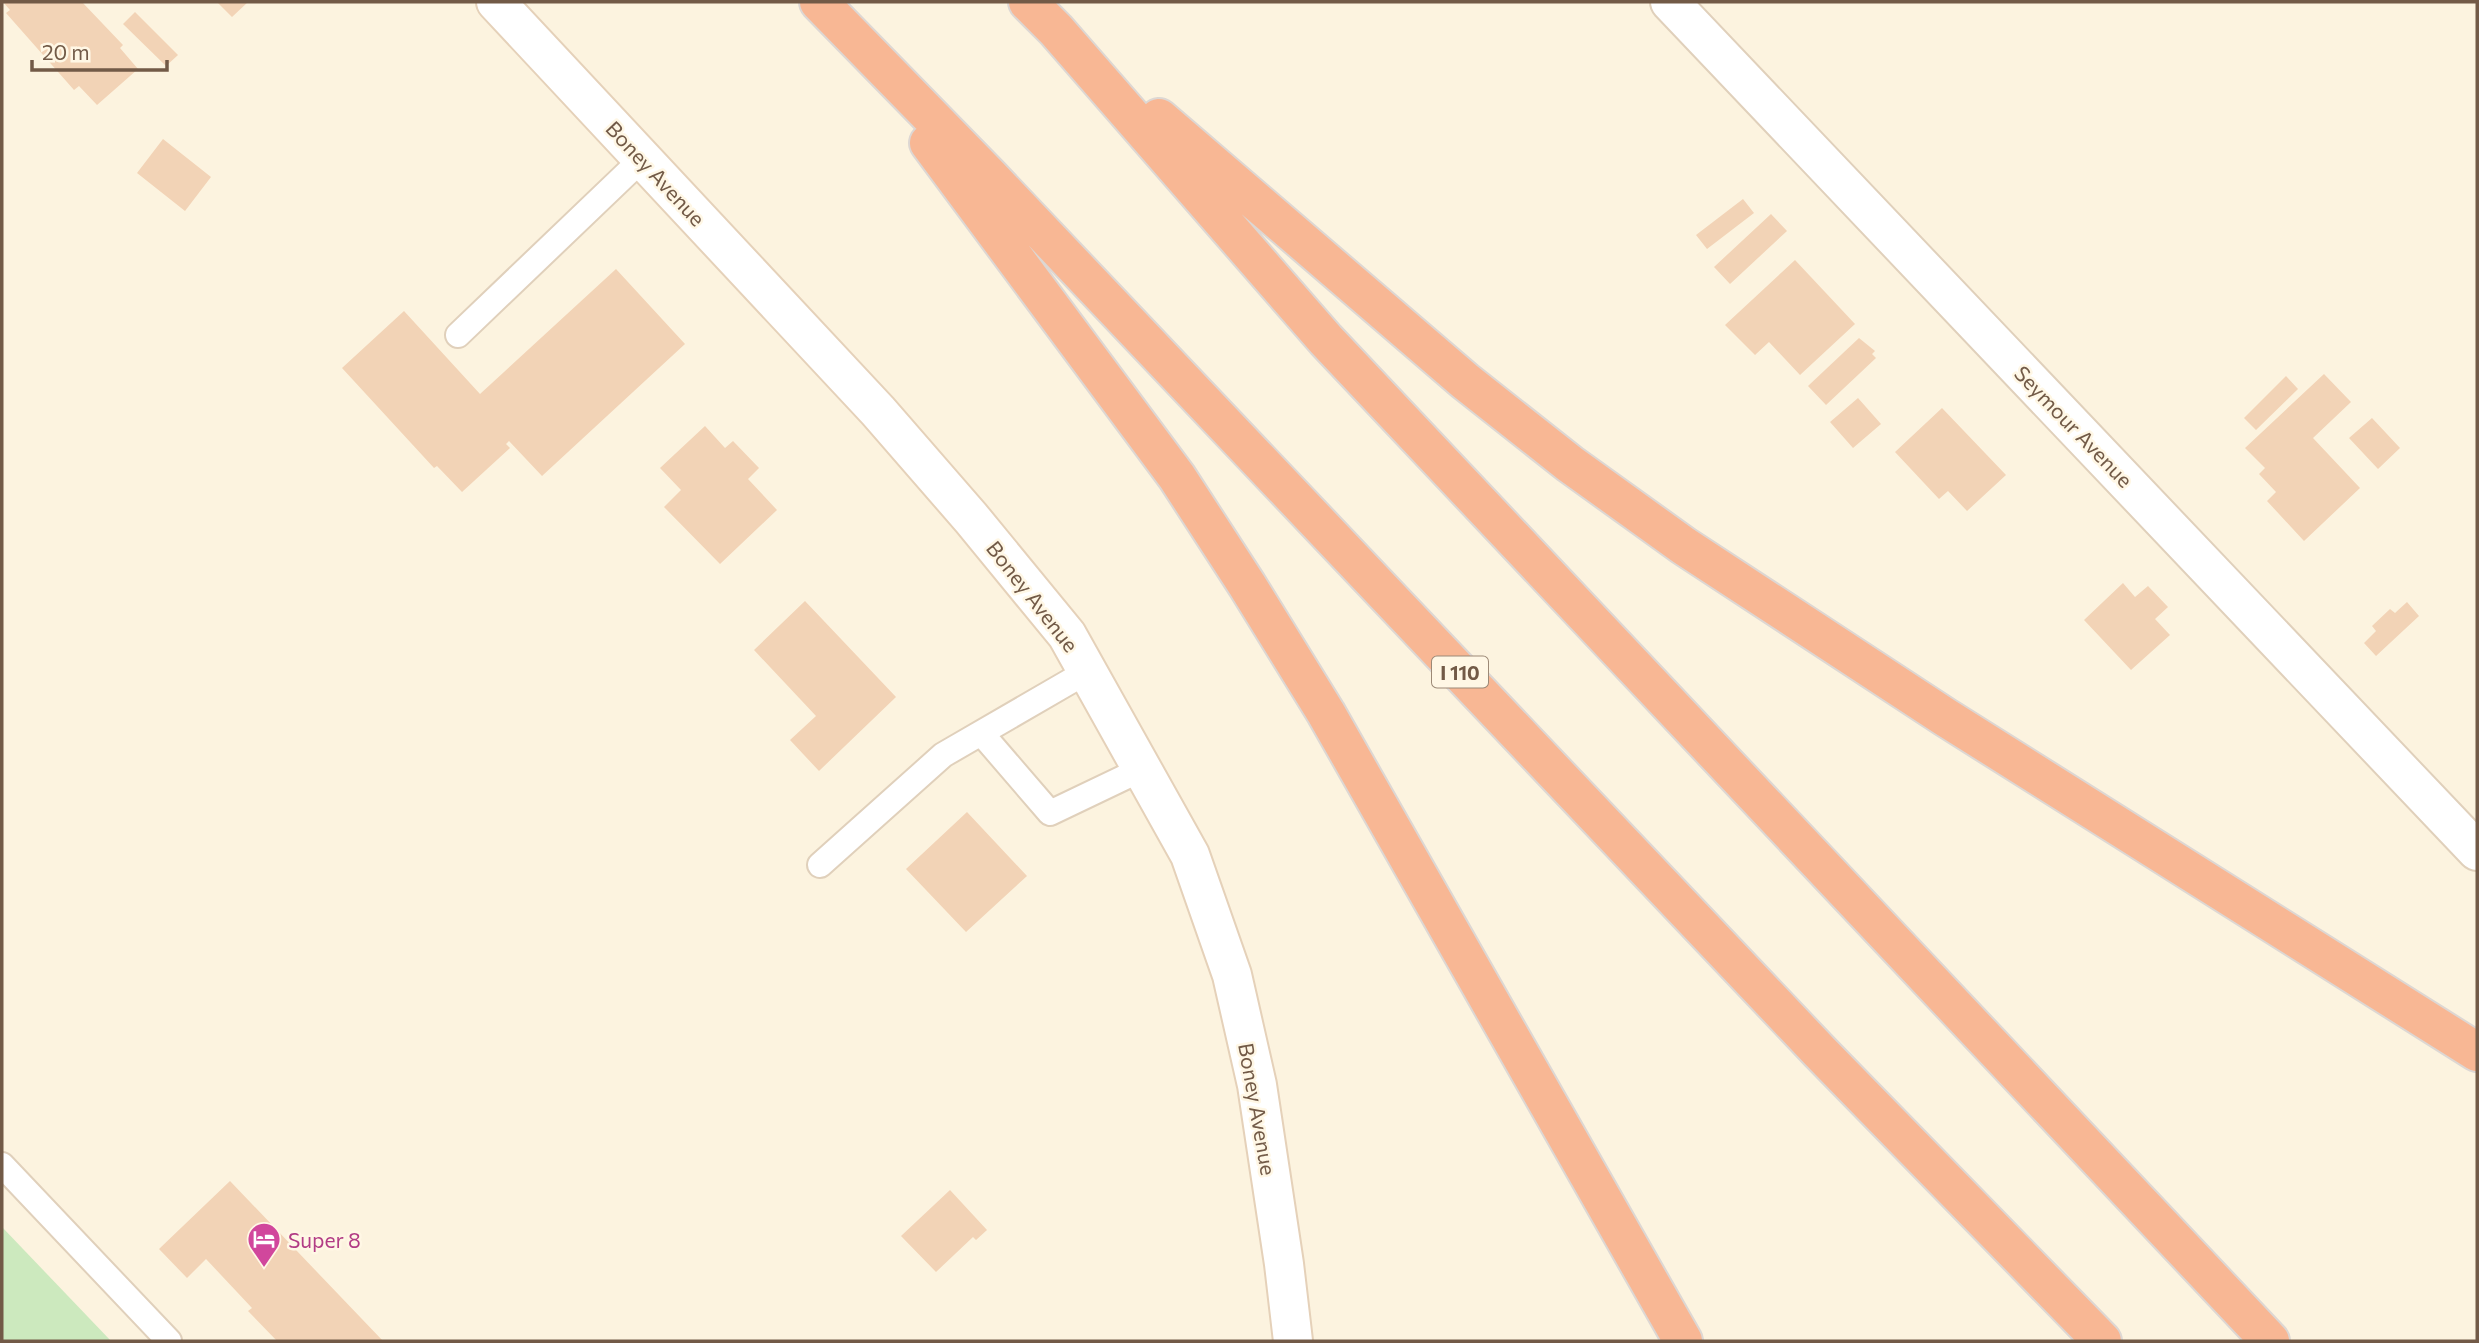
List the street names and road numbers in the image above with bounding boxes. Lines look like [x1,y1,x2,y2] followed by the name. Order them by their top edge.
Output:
[601,116,711,230] street label: Boney Avenue
[2010,360,2138,492] street label: Seymour Avenue
[982,536,1084,656] street label: Boney Avenue
[1432,656,1488,688] road number: I 110
[1234,1041,1282,1177] street label: Boney Avenue

